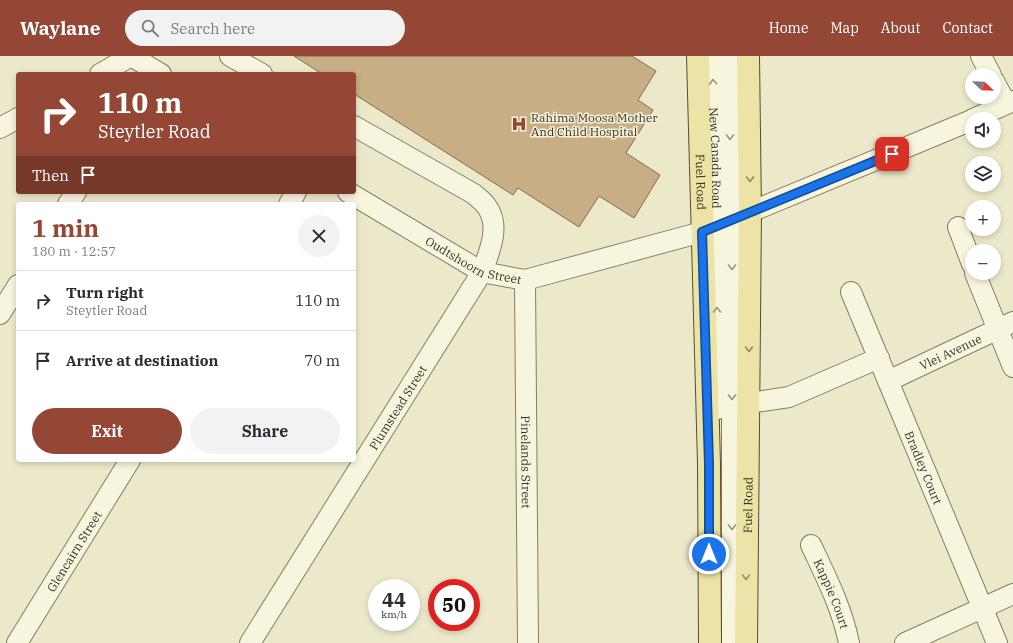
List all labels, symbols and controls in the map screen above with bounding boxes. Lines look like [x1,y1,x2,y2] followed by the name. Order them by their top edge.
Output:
[125,10,405,46] search box
[20,16,101,40] text: Waylane
[139,17,161,39] icon: search
[171,19,255,38] text: Search here
[769,19,808,37] text: Home
[830,19,859,37] text: Map
[881,19,920,37] text: About
[942,19,993,37] text: Contact
[965,68,1001,104] north arrow
[965,68,1001,280] map controls
[708,79,717,85] one-way arrow
[98,84,182,121] text: 110 m
[32,88,84,140] icon: right
[707,107,725,209] street label: New Canada Road
[531,110,658,139] place label: Rahima Moosa Mother And Child Hospital
[965,112,1001,148] button: sound
[510,115,528,133] hospital icon: Rahima Moosa Mother And Child Hospital
[98,120,211,143] text: Steytler Road
[726,134,734,140] one-way arrow
[875,137,909,171] pin
[881,143,903,165] icon: arrive
[693,154,710,210] street label: Fuel Road
[965,156,1001,192] button: layers
[77,164,99,186] icon: arrive
[32,166,69,185] text: Then
[746,176,754,182] one-way arrow
[965,200,1001,236] button: +
[32,212,99,244] text: 1 min
[298,215,340,257] button: close
[423,233,523,287] street label: Oudtshoorn Street
[32,243,116,260] text: 180 m · 12:57
[965,244,1001,280] button: −
[728,264,736,270] one-way arrow
[66,283,144,302] text: Turn right
[32,290,54,312] icon: right
[295,291,340,310] text: 110 m
[66,302,147,319] text: Steytler Road
[713,307,721,313] one-way arrow
[917,331,984,373] street label: Vlei Avenue
[745,346,753,352] one-way arrow
[32,350,54,372] icon: arrive
[66,351,218,370] text: Arrive at destination
[304,351,340,370] text: 70 m
[365,362,429,452] street label: Plumstead Street
[728,394,736,400] one-way arrow
[32,408,182,454] button: Exit
[190,408,340,454] button: Share
[519,415,534,509] street label: Pinelands Street
[902,429,946,506] street label: Bradley Court
[740,477,755,533] street label: Fuel Road
[43,508,104,594] street label: Glencairn Street
[728,524,736,530] one-way arrow
[688,533,730,575] position arrow
[811,556,853,630] street label: Kappie Court
[742,574,751,580] one-way arrow
[428,579,480,631] speed limit sign: 50
[382,586,406,613] text: 44
[381,608,407,621] text: km/h

